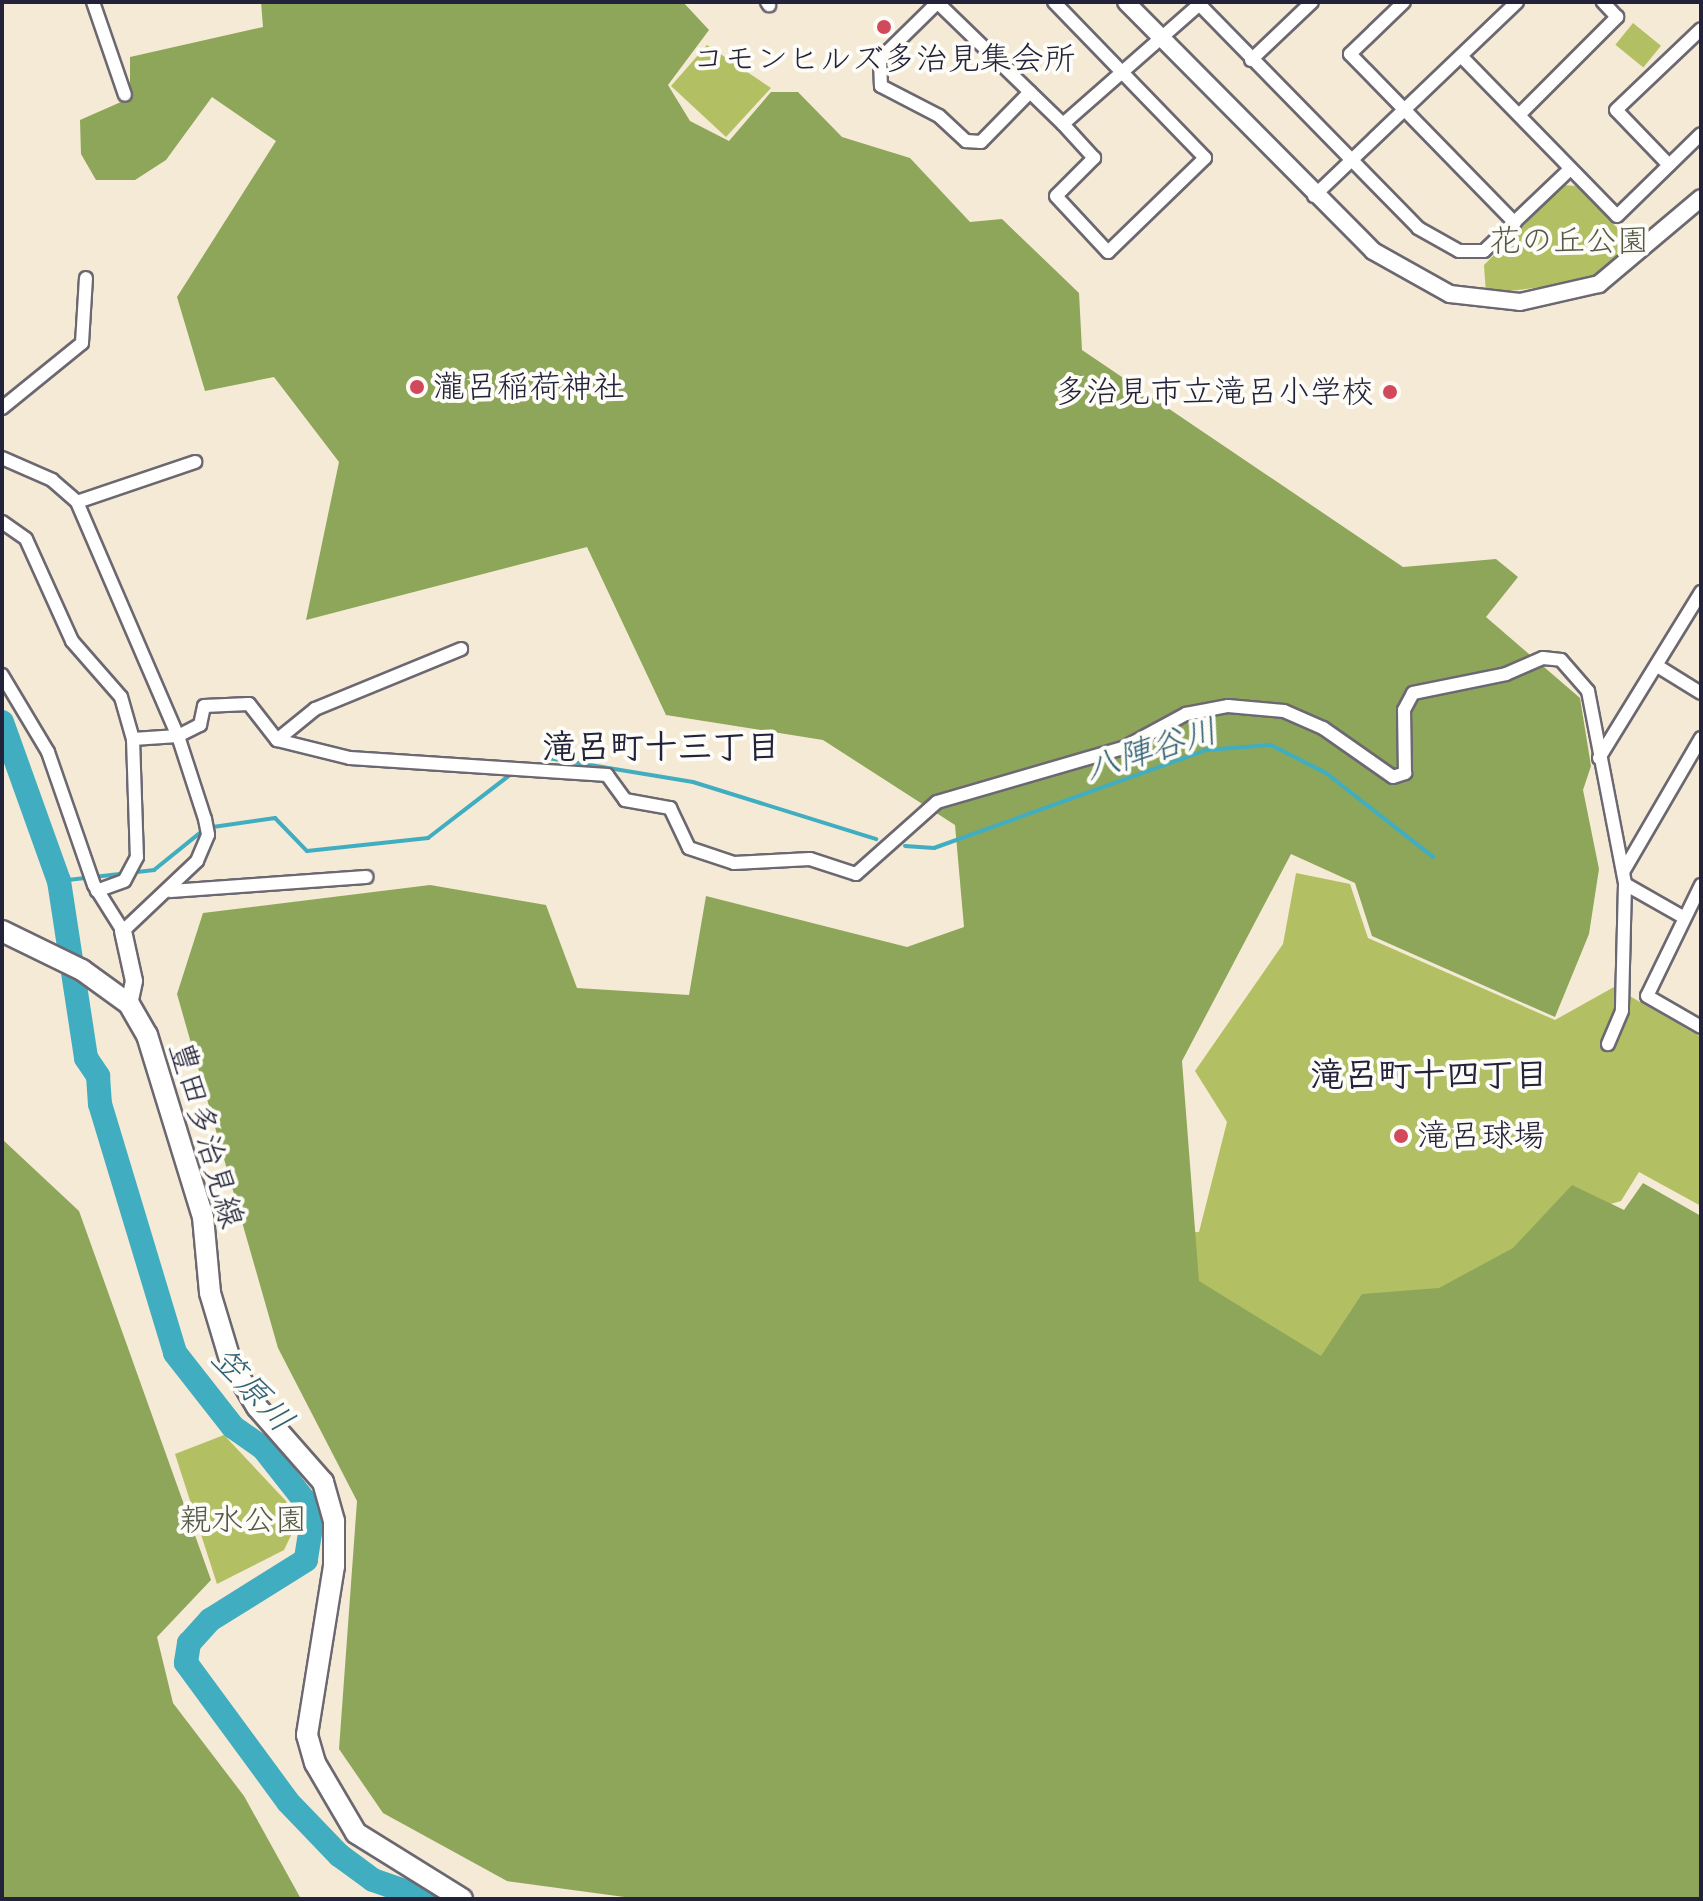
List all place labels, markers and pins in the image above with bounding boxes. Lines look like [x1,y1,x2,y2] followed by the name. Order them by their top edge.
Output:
[875,18,893,36] marker: コモンヒルズ多治見集会所
[692,40,1076,78] place label: コモンヒルズ多治見集会所
[433,368,625,406] place label: 瀧呂稲荷神社
[1054,373,1374,411] place label: 多治見市立滝呂小学校
[408,378,426,396] marker: 瀧呂稲荷神社
[1381,383,1399,401] marker: 多治見市立滝呂小学校
[1417,1117,1545,1155] place label: 滝呂球場
[1392,1127,1410,1145] marker: 滝呂球場

